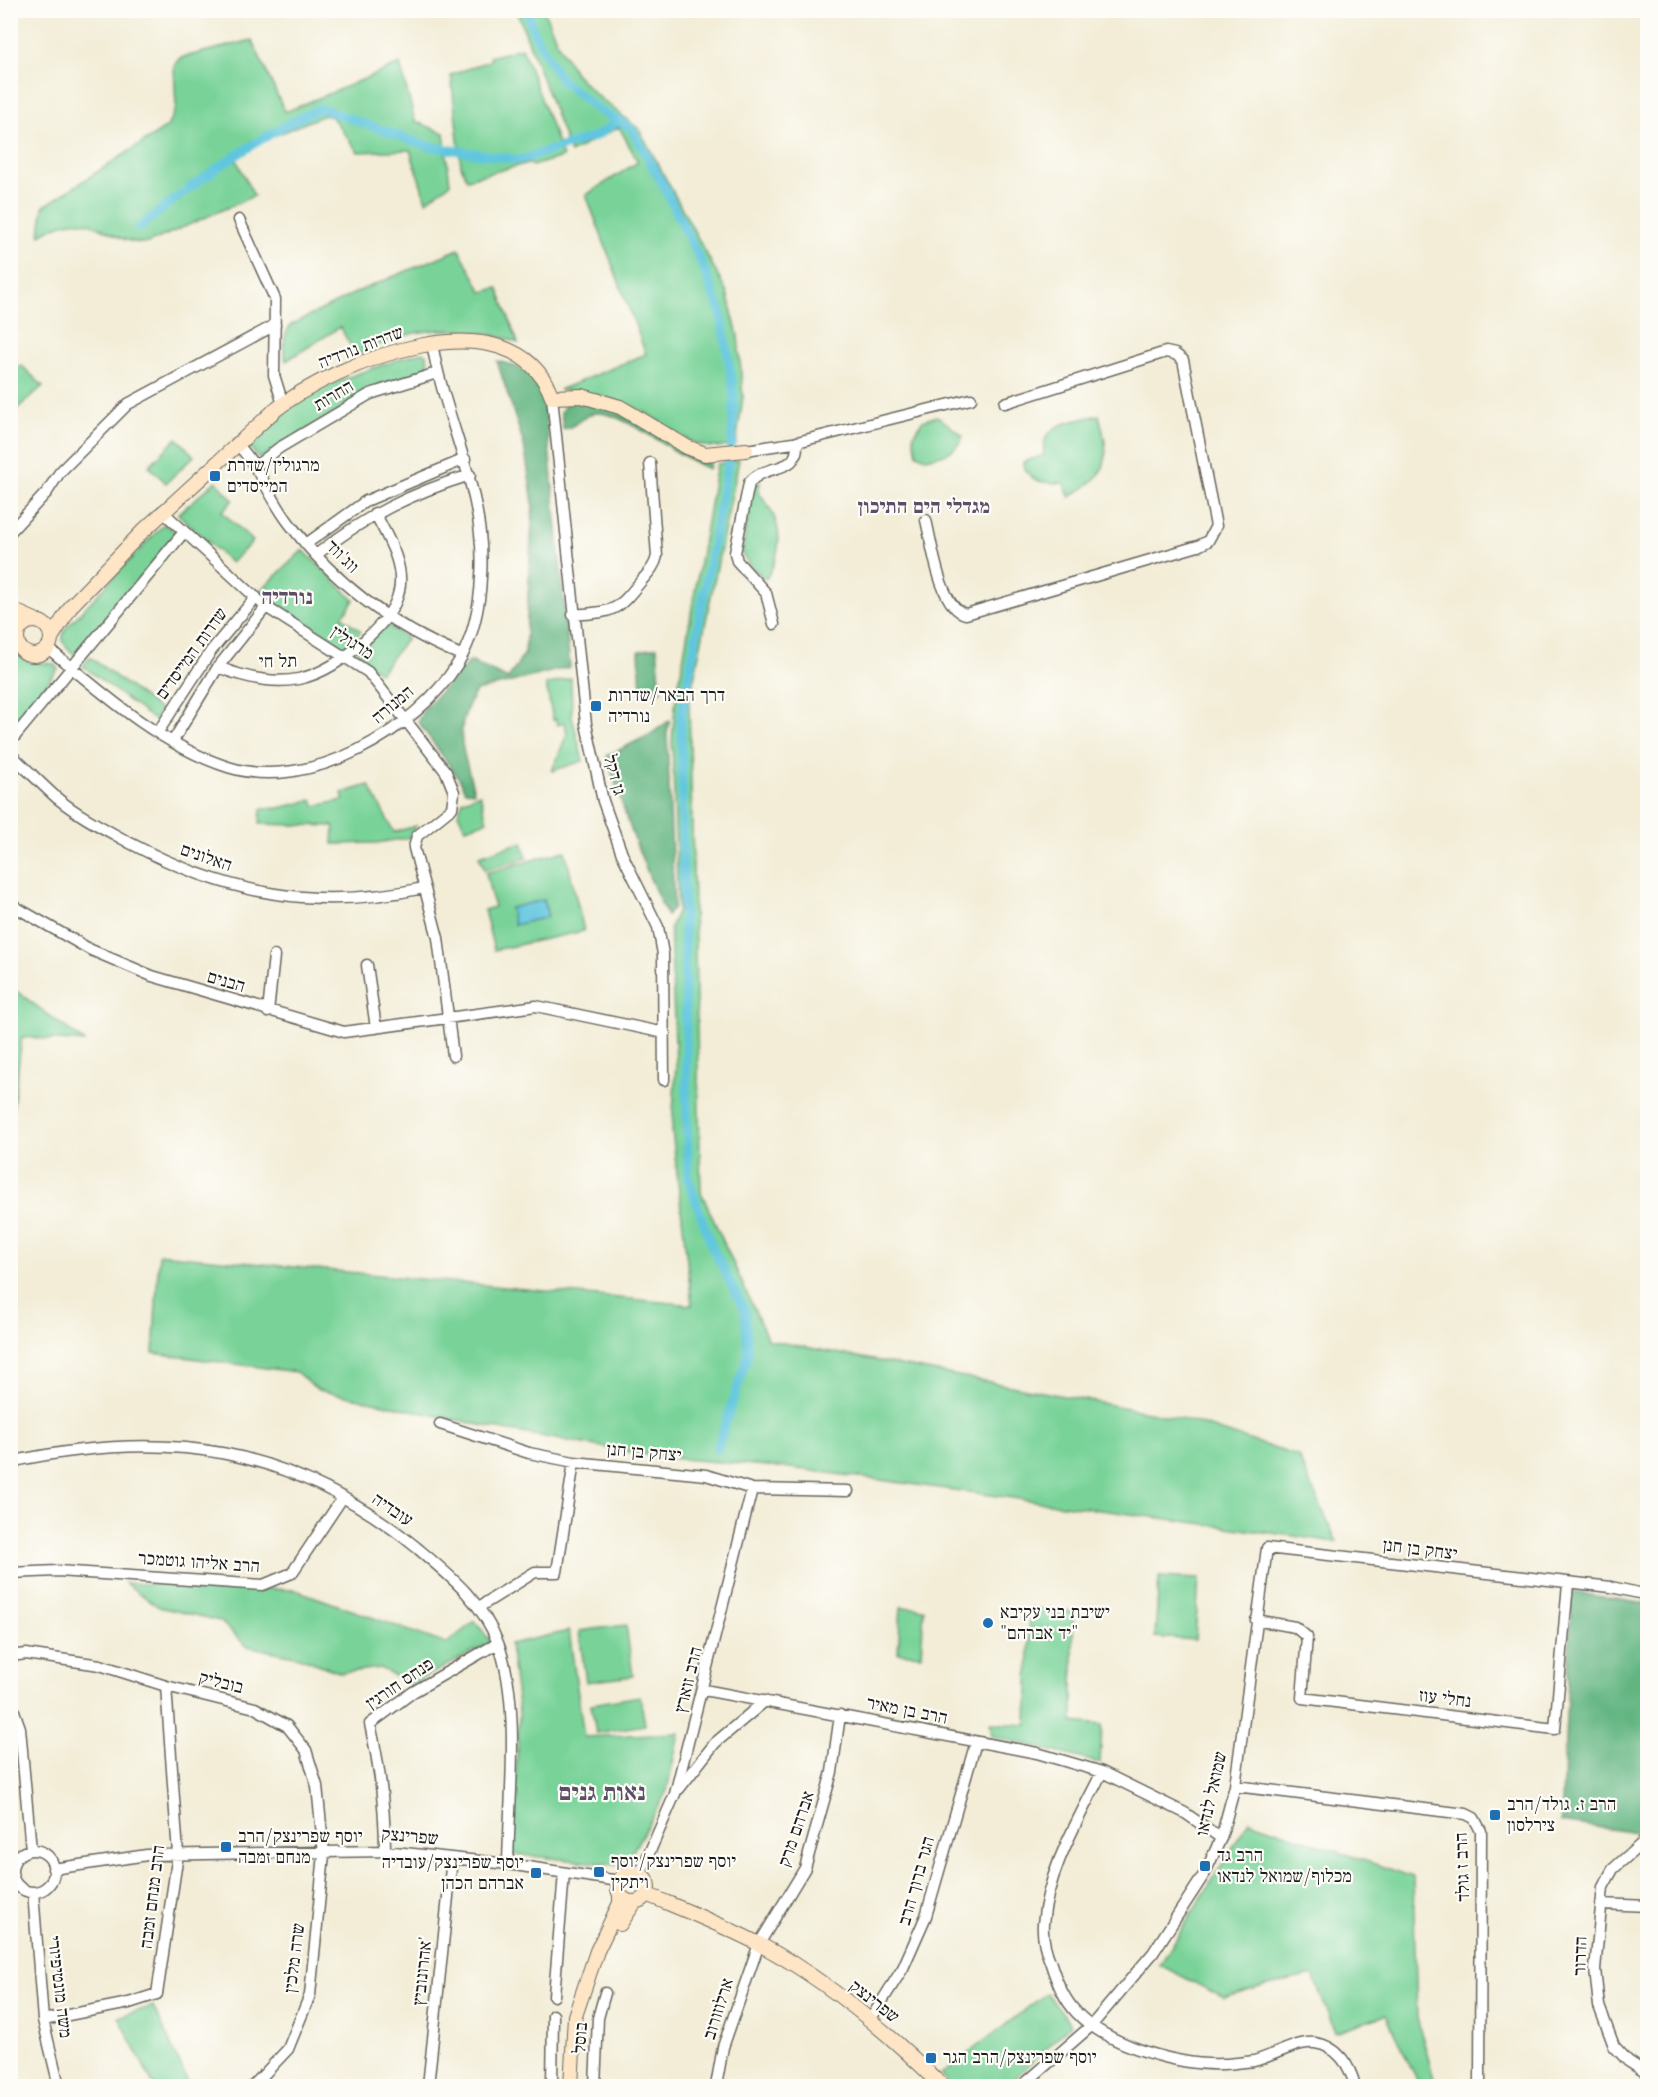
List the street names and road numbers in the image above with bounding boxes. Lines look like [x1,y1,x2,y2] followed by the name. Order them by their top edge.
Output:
[316,324,406,372] street label: שדרות נורדיה
[311,377,357,415] street label: החרות
[322,537,362,577] street label: ווג'ווד
[153,605,231,703] street label: שדרות המייסדים
[327,622,377,663] street label: מרגולין
[258,652,298,671] street label: תל חי
[369,683,417,727] street label: המנורה
[600,753,629,797] street label: גן דקל
[178,840,234,875] street label: האלונים
[205,968,247,996] street label: הבנים
[606,1441,682,1465] street label: יצחק בן חנן
[368,1490,416,1530] street label: עובדיה
[1382,1537,1458,1564] street label: יצחק בן חנן
[137,1549,261,1576] street label: הרב אליהו גוטמכר
[672,1645,706,1715] street label: הרב זוארץ
[363,1655,437,1713] street label: פנחס חורגין
[197,1668,246,1697] street label: בובליק
[1418,1686,1472,1711] street label: נחלי עוז
[865,1694,949,1728] street label: הרב בן מאיר
[1193,1750,1230,1838] street label: שמואל לנדאו
[776,1789,818,1869] street label: אברהם מרק
[381,1826,439,1848] street label: שפרינצק
[1452,1832,1473,1902] street label: הרב ז גולד
[896,1834,938,1928] street label: הגר ברוך הרב
[138,1844,168,1950] street label: הרב מנחם זמבה
[281,1922,308,1994] street label: שרה מלכין
[44,1935,74,2039] street label: משה מונטיפיורי
[410,1936,436,2006] street label: אהרונוביץ'
[1571,1936,1591,1976] street label: הדרור
[700,1976,737,2042] street label: ארלוזורוב
[846,1977,902,2027] street label: שפרינצק
[570,2021,591,2054] street label: בוסל

